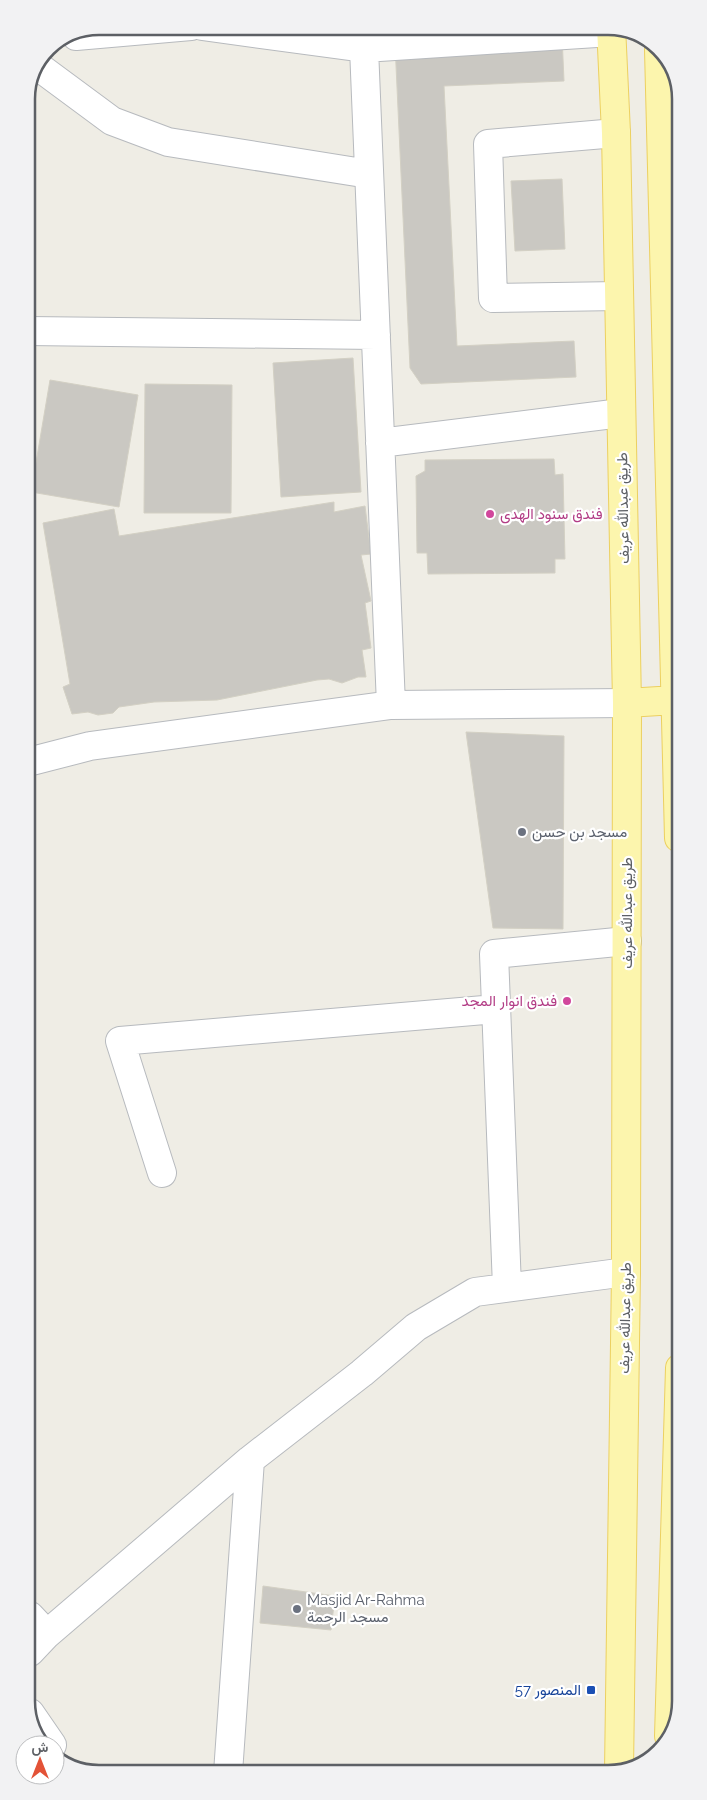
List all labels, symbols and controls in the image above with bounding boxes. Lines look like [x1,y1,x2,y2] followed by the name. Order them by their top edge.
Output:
[613,452,634,564] street label: طريق عبدالله عريف
[500,505,603,524] place label: فندق سنود الهدى
[484,508,496,520] marker: فندق سنود الهدى
[532,823,627,842] place label: مسجد بن حسن
[516,826,528,838] marker: مسجد بن حسن
[618,857,637,969] street label: طريق عبدالله عريف
[461,992,557,1010] place label: فندق انوار المجد
[561,995,573,1007] marker: فندق انوار المجد
[615,1262,636,1374] street label: طريق عبدالله عريف
[307,1591,425,1626] place label: Masjid Ar-Rahma مسجد الرحمة
[291,1603,303,1615] marker: Masjid Ar-Rahma مسجد الرحمة
[515,1681,581,1699] place label: المنصور 57
[585,1684,597,1696] marker: المنصور 57
[15,1735,65,1785] north arrow
[32,1739,49,1756] text: ش

